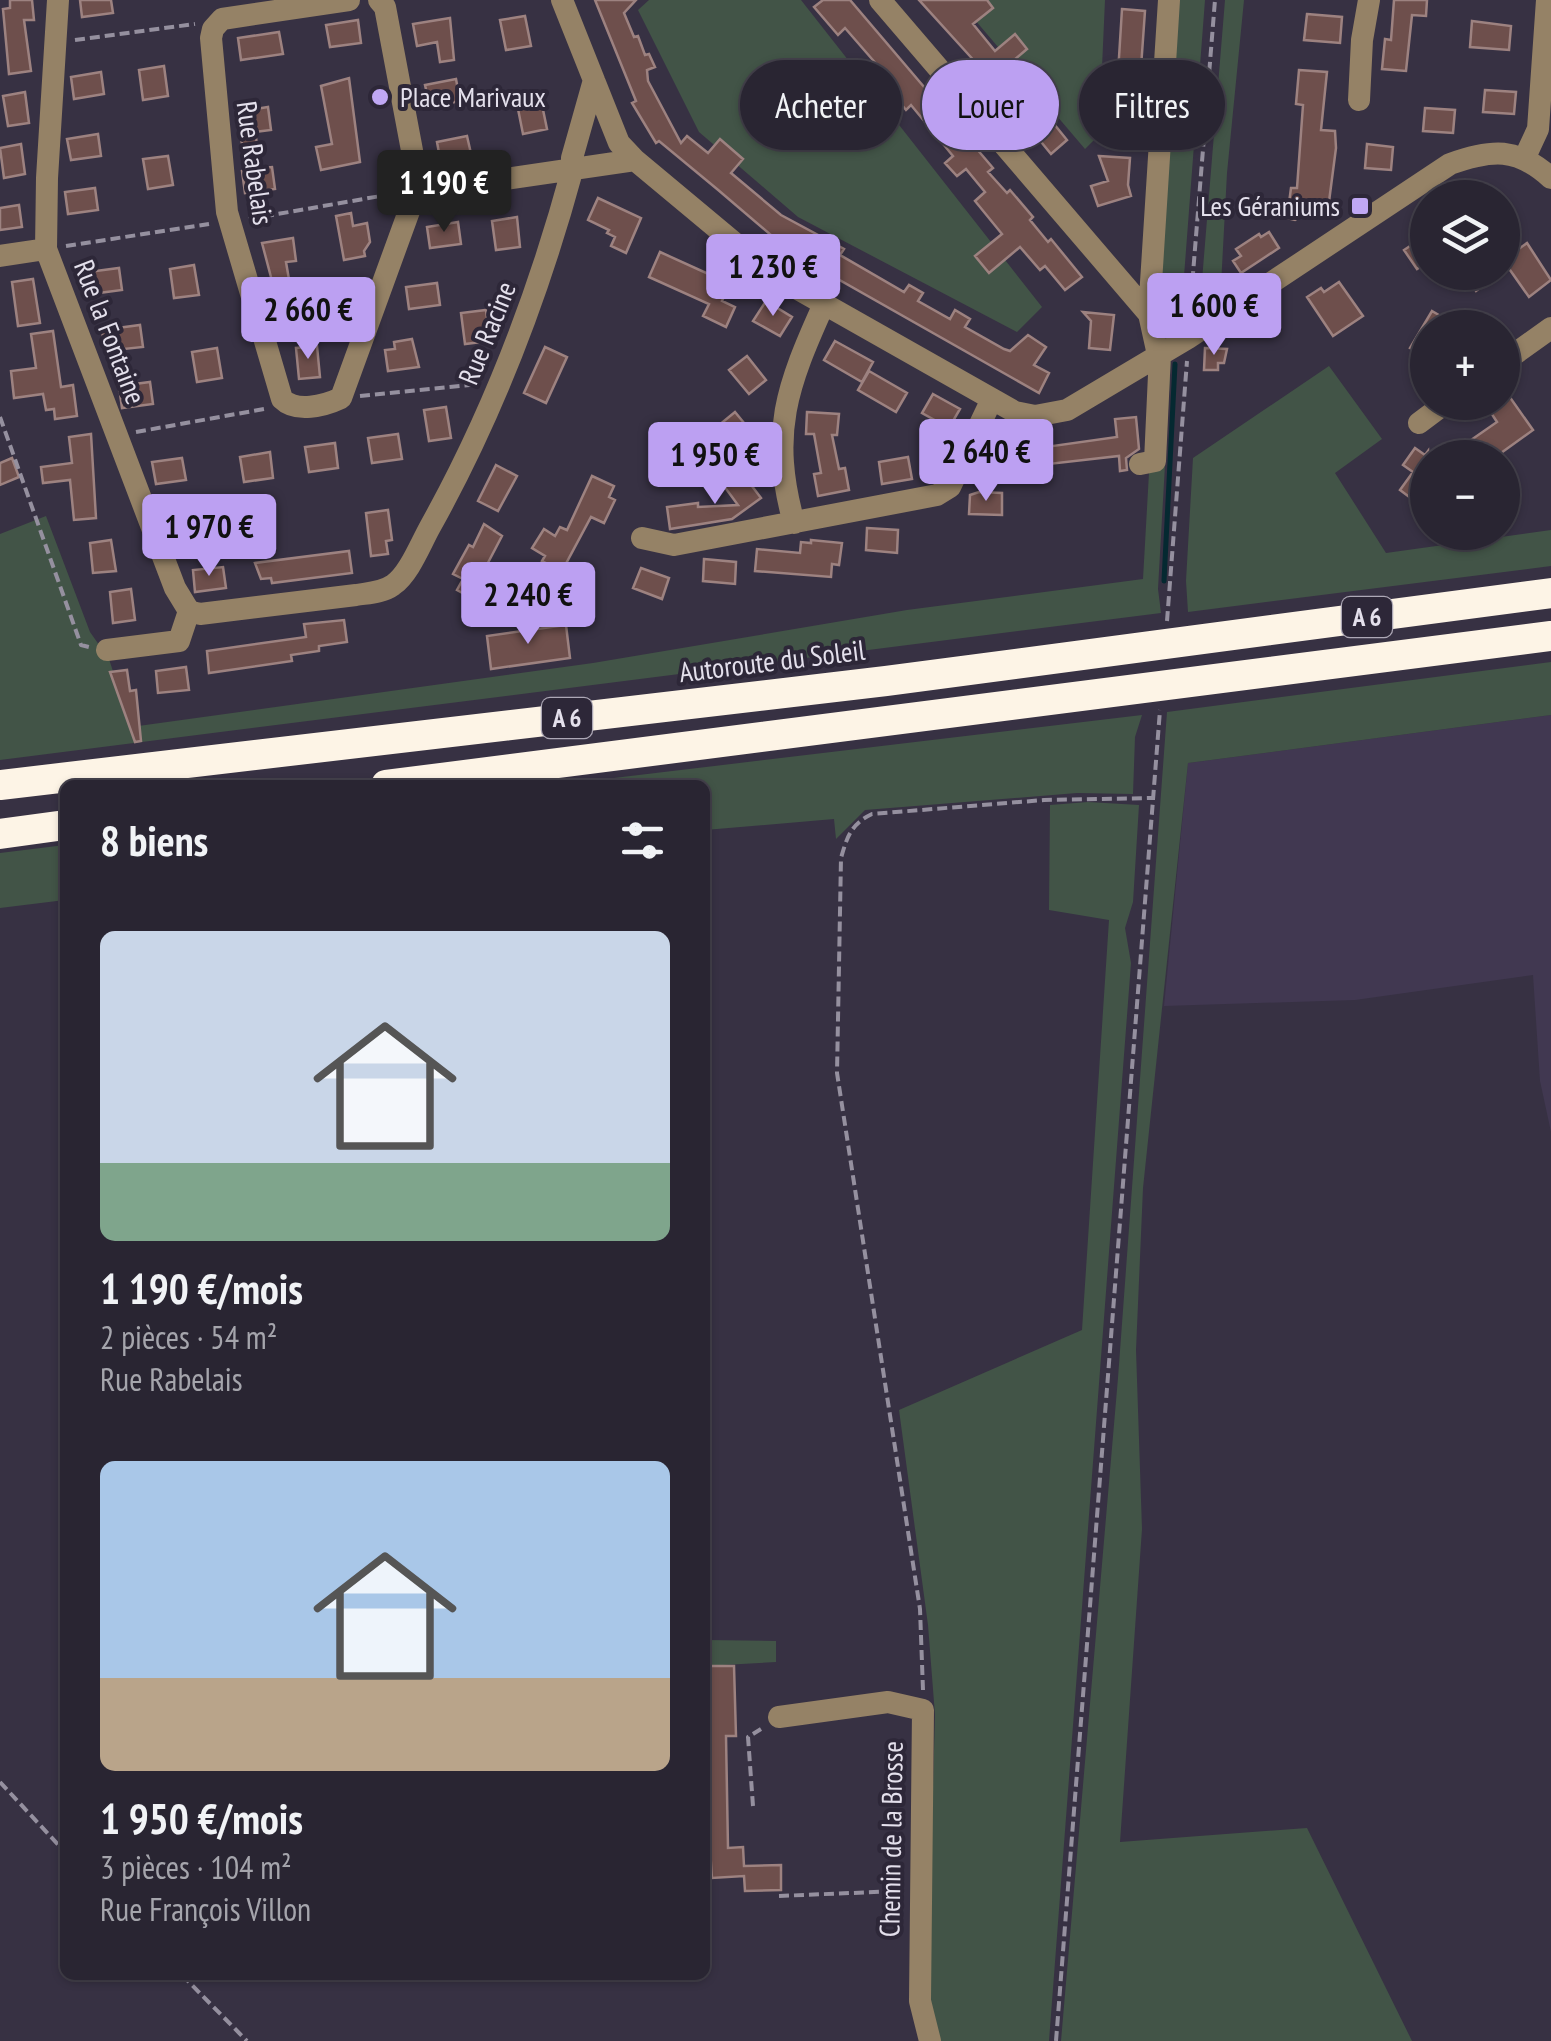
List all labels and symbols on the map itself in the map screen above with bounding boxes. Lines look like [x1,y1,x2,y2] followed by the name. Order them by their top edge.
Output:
[400,78,546,115] place label: Place Marivaux
[369,86,391,108] marker: Place Marivaux
[228,99,282,227] street label: Rue Rabelais
[352,150,536,235] pin: 1 190 €
[1200,187,1340,224] place label: Les Géraniums
[1349,195,1371,217] marker: Les Géraniums
[681,234,865,319] pin: 1 230 €
[66,254,155,409] street label: Rue la Fontaine
[1122,273,1306,358] pin: 1 600 €
[449,276,524,390] street label: Rue Racine
[216,277,400,362] pin: 2 660 €
[894,419,1078,504] pin: 2 640 €
[623,422,807,507] pin: 1 950 €
[117,494,301,579] pin: 1 970 €
[436,562,620,647] pin: 2 240 €
[1342,597,1392,637] road number: A 6
[677,631,867,690] street label: Autoroute du Soleil
[542,698,592,738] road number: A 6
[870,1741,911,1937] street label: Chemin de la Brosse

